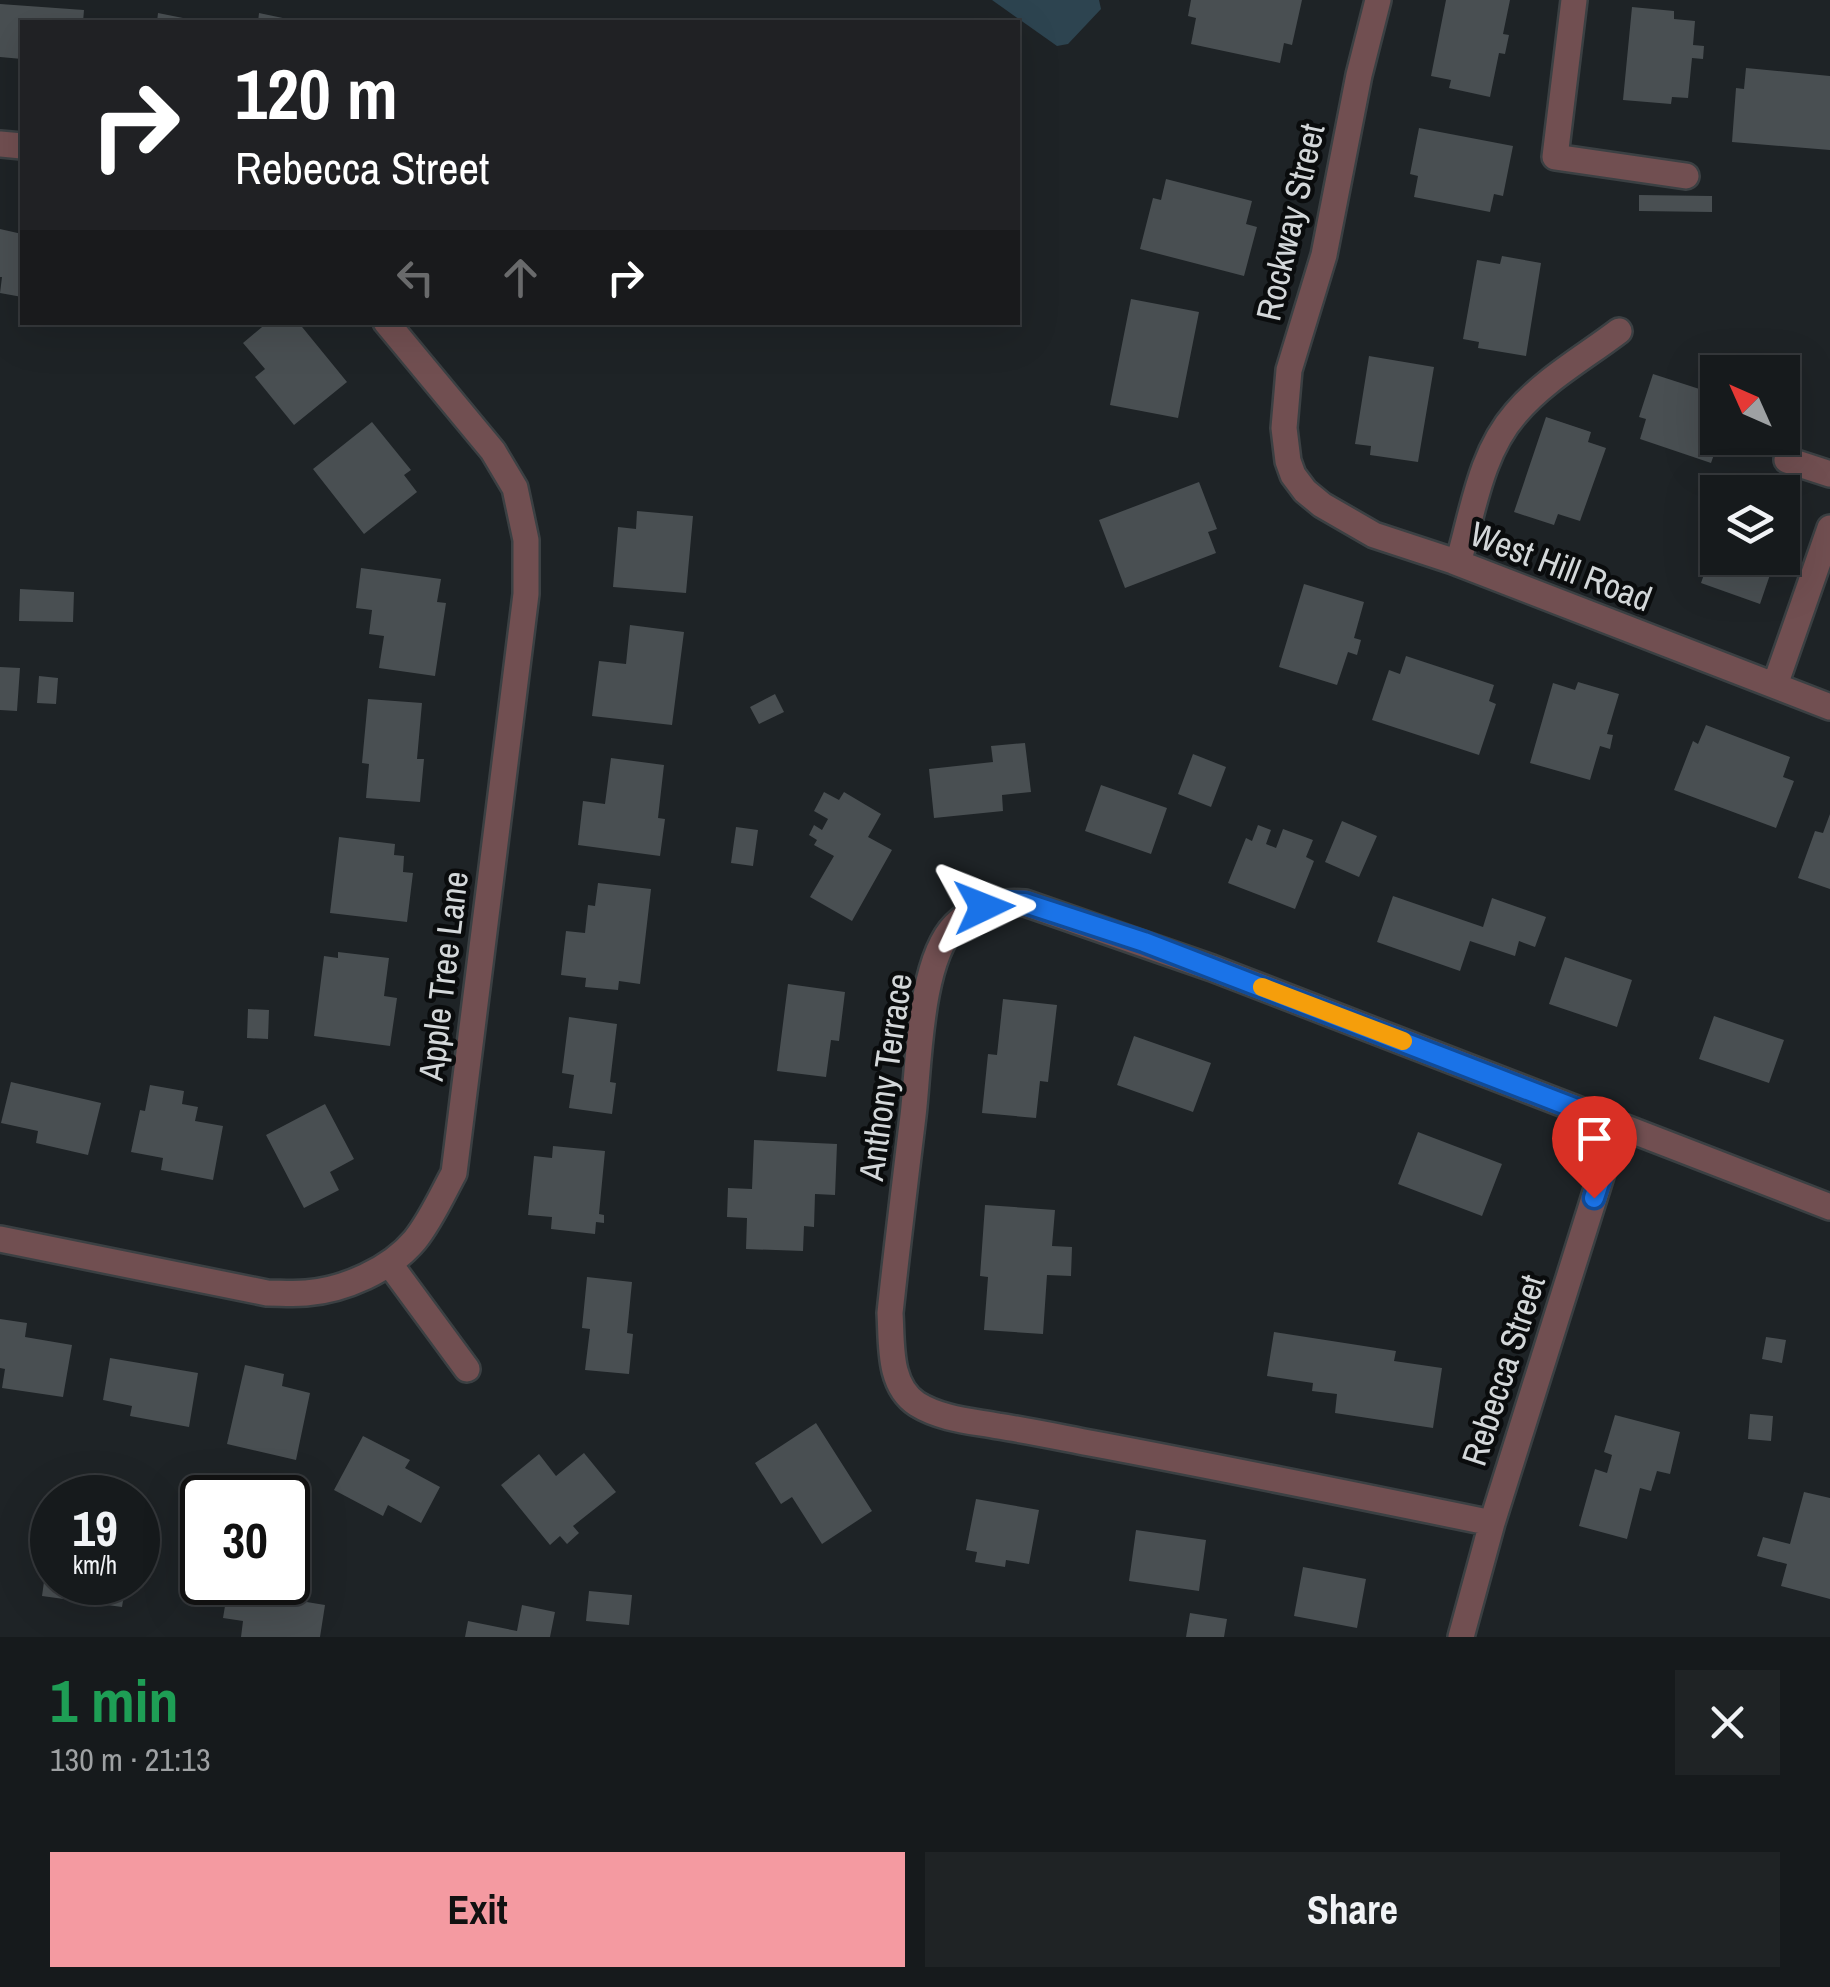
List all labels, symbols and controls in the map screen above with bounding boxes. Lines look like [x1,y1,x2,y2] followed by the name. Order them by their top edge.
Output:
[235,47,398,141] text: 120 m
[70,60,200,190] icon: right
[1244,119,1336,325] street label: Rockway Street
[235,137,489,198] text: Rebecca Street
[388,250,443,305] icon: left
[493,250,548,305] icon: ahead
[598,250,653,305] icon: right
[1700,355,1800,455] north arrow
[1700,355,1800,575] map controls
[1700,475,1800,575] button: layers
[1463,510,1659,622] street label: West Hill Road
[932,855,1036,959] position arrow
[407,869,479,1084] street label: Apple Tree Lane
[847,970,923,1184] street label: Anthony Terrace
[1552,1096,1637,1199] pin
[1567,1111,1622,1166] icon: arrive
[1450,1269,1556,1471] street label: Rebecca Street
[180,1475,310,1605] speed limit sign: 30
[72,1494,118,1562] text: 19
[73,1548,117,1582] text: km/h
[50,1660,179,1741] text: 1 min
[1675,1670,1780,1775] button: close
[50,1738,210,1781] text: 130 m · 21:13
[50,1852,905,1967] button: Exit
[925,1852,1780,1967] button: Share

